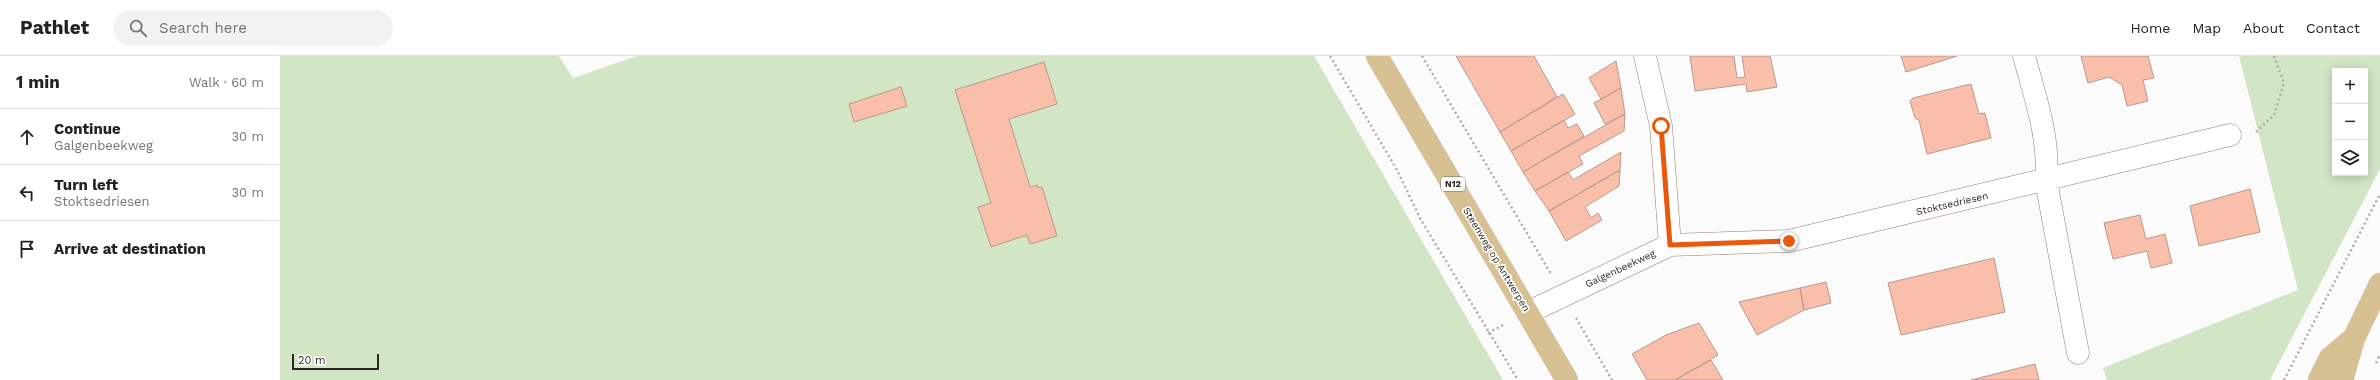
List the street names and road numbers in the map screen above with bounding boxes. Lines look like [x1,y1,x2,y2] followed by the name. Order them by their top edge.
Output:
[1441,177,1465,191] road number: N12
[1915,190,1989,217] street label: Stoktsedriesen
[1461,205,1532,313] street label: Steenweg op Antwerpen
[1583,247,1658,290] street label: Galgenbeekweg

